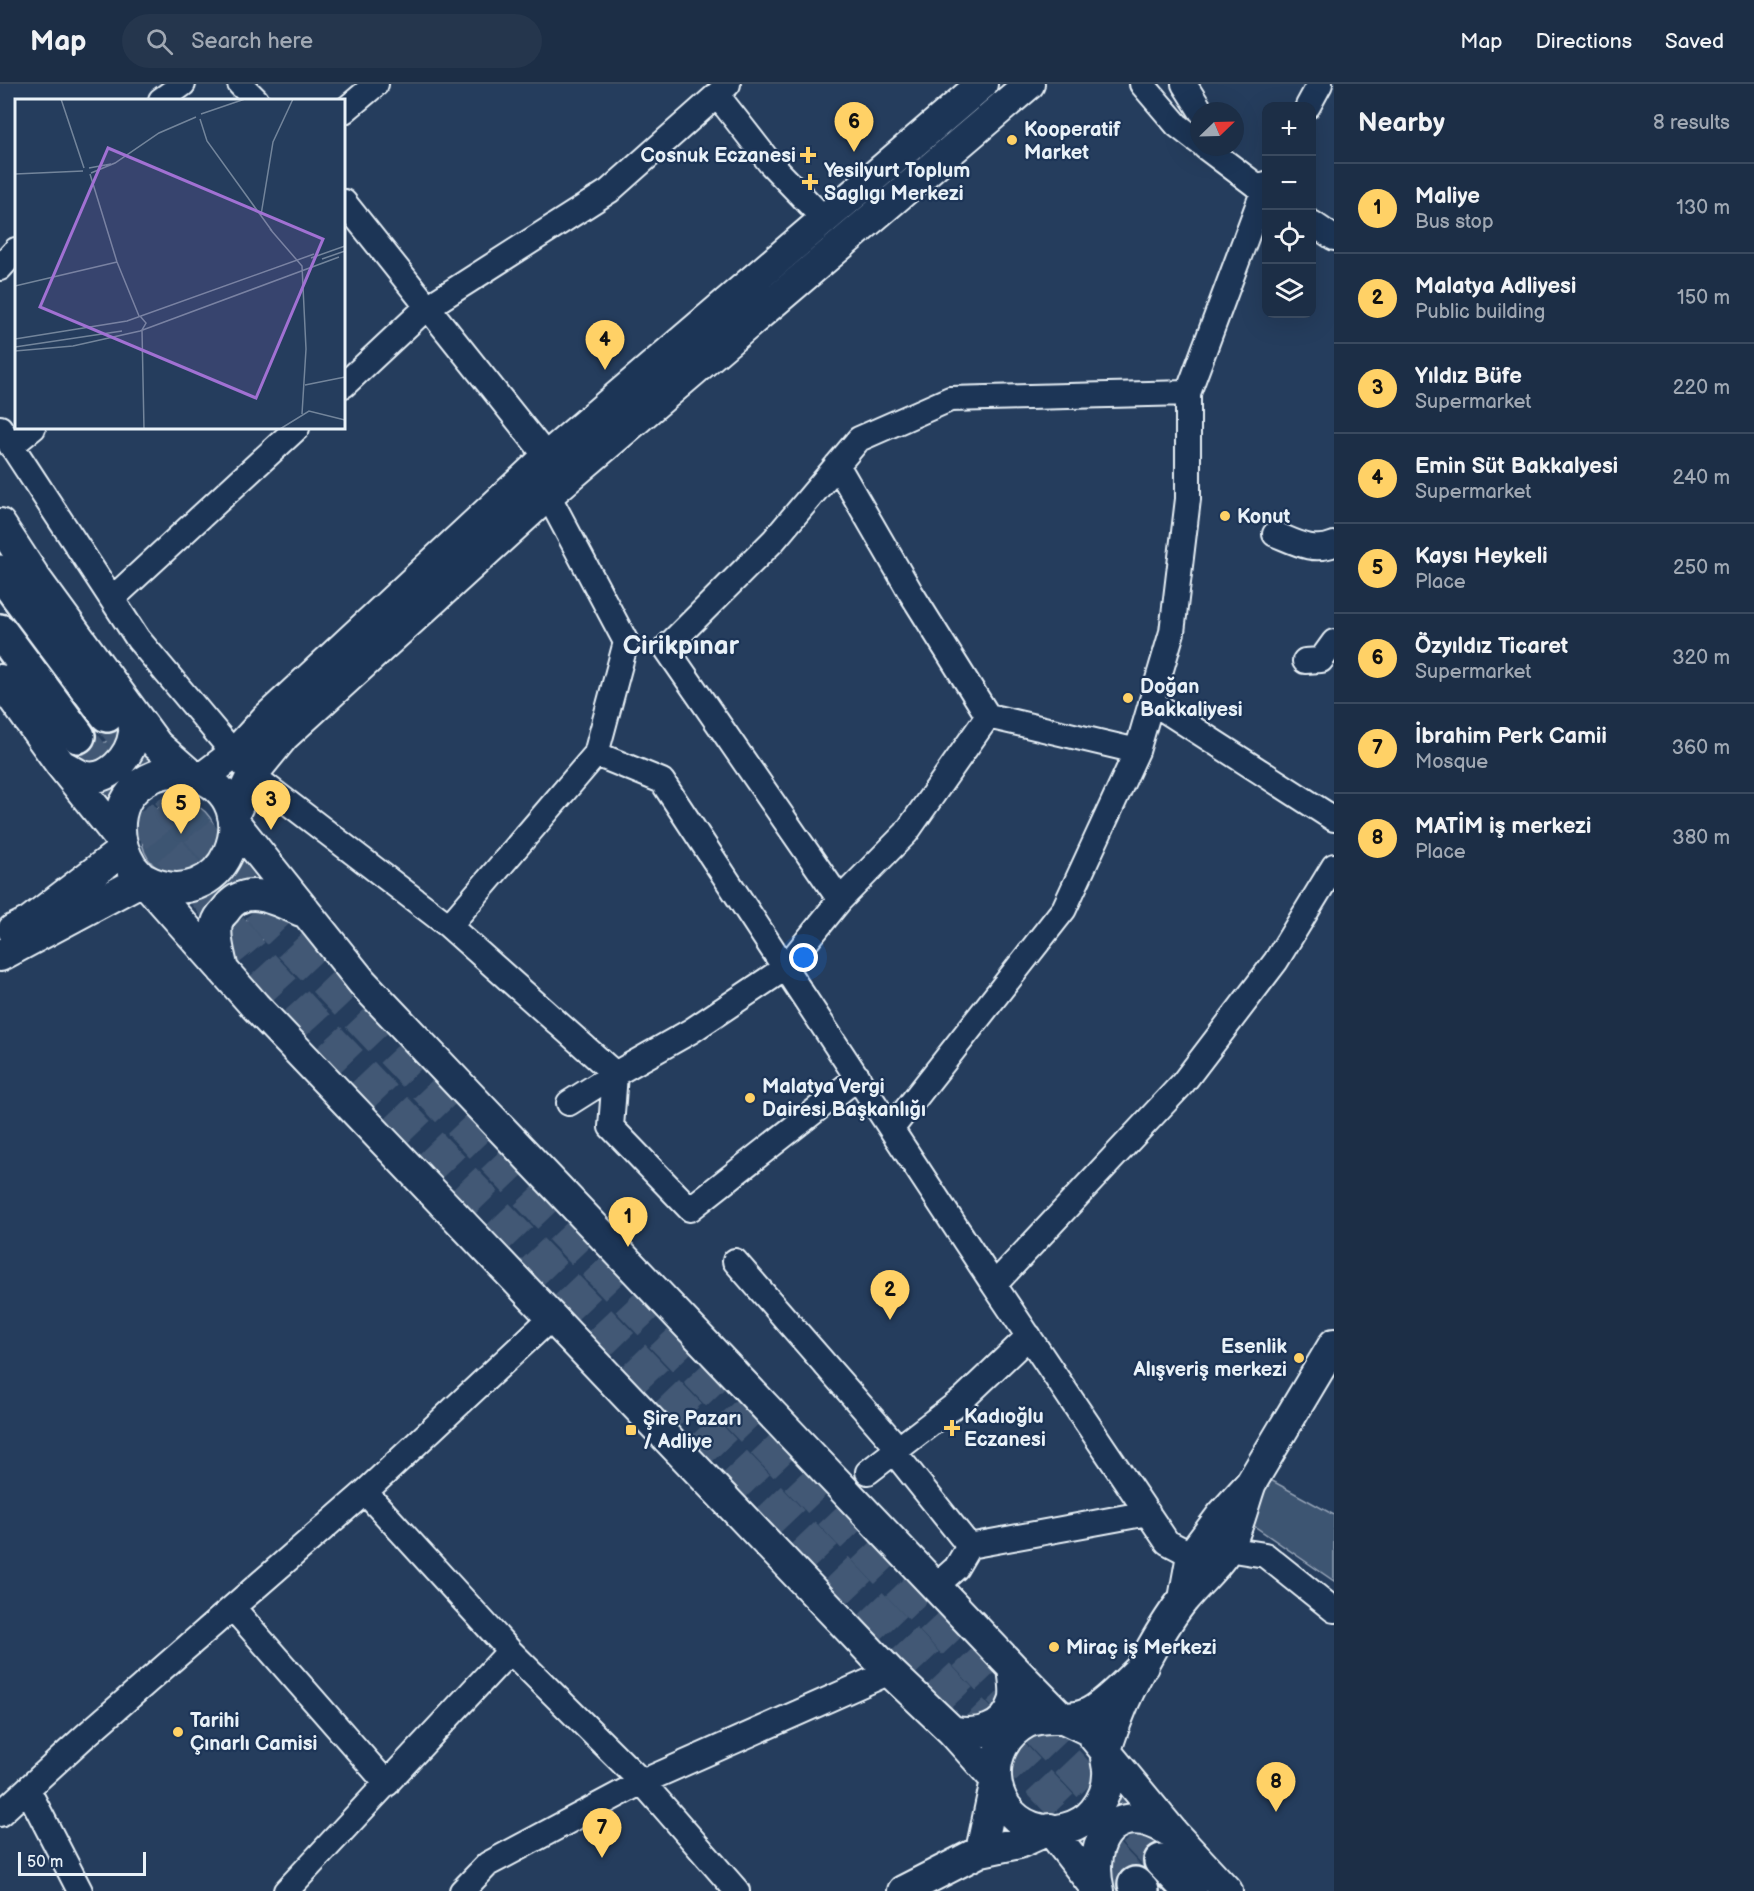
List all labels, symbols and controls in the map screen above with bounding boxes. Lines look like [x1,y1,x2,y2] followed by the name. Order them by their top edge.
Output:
[122,14,542,68] search box
[30,25,86,58] text: Map
[143,25,176,58] icon: search
[191,28,313,55] text: Search here
[1460,29,1503,54] text: Map
[1536,29,1632,54] text: Directions
[1665,29,1724,54] text: Saved
[15,99,345,429] inset map
[1190,102,1244,156] north arrow
[1262,102,1316,318] map controls
[1262,102,1316,156] button: +
[834,103,874,152] pin: 6
[1358,108,1445,139] text: Nearby
[1653,111,1730,135] text: 8 results
[1024,118,1121,165] place label: Kooperatif Market
[1005,133,1019,147] marker: Kooperatif Market
[641,144,796,168] place label: Cosnuk Eczanesi
[801,148,815,162] marker: Cosnuk Eczanesi
[1262,156,1316,210] button: −
[824,159,970,206] place label: Yesilyurt Toplum Saglıgı Merkezi
[801,173,819,191] marker: Yesilyurt Toplum Saglıgı Merkezi
[1415,183,1480,210] text: Maliye
[1373,196,1382,220] text: 1
[1676,196,1730,220] text: 130 m
[1262,210,1316,264] button: locate
[1415,210,1494,234] text: Bus stop
[1262,264,1316,318] button: layers
[1415,273,1576,300] text: Malatya Adliyesi
[1372,286,1383,310] text: 2
[1677,286,1730,310] text: 150 m
[1415,300,1545,324] text: Public building
[586,320,624,370] pin: 4
[1415,363,1522,390] text: Yıldız Büfe
[1372,376,1383,400] text: 3
[1673,376,1730,400] text: 220 m
[1415,390,1531,414] text: Supermarket
[1415,453,1618,480] text: Emin Süt Bakkalyesi
[1372,466,1383,490] text: 4
[1673,466,1730,490] text: 240 m
[1415,480,1531,504] text: Supermarket
[1237,505,1290,529] place label: Konut
[1218,509,1232,523] marker: Konut
[1415,543,1548,570] text: Kaysı Heykeli
[1372,556,1383,580] text: 5
[1673,556,1730,580] text: 250 m
[1415,570,1466,594] text: Place
[623,631,740,662] district label: Cirikpınar
[1415,633,1568,660] text: Özyıldız Ticaret
[1371,646,1384,670] text: 6
[1672,646,1730,670] text: 320 m
[1415,660,1531,684] text: Supermarket
[1140,675,1243,722] place label: Doğan Bakkaliyesi
[1121,691,1135,705] marker: Doğan Bakkaliyesi
[1415,723,1607,750] text: İbrahim Perk Camii
[1372,736,1383,760] text: 7
[1672,736,1730,760] text: 360 m
[1415,750,1488,774] text: Mosque
[252,780,290,830] pin: 3
[162,784,201,834] pin: 5
[1415,813,1592,840] text: MATİM iş merkezi
[1371,826,1384,850] text: 8
[1672,826,1730,850] text: 380 m
[1415,840,1466,864] text: Place
[789,943,818,972] your location
[762,1075,926,1122] place label: Malatya Vergi Dairesi Başkanlığı
[743,1091,757,1105] marker: Malatya Vergi Dairesi Başkanlığı
[608,1198,648,1247] pin: 1
[870,1270,910,1320] pin: 2
[1132,1335,1288,1382] place label: Esenlik Alışveriş merkezi
[1292,1351,1306,1365] marker: Esenlik Alışveriş merkezi
[964,1405,1046,1452] place label: Kadıoğlu Eczanesi
[643,1407,741,1454] place label: Şire Pazarı / Adliye
[945,1421,959,1435] marker: Kadıoğlu Eczanesi
[624,1423,638,1437] marker: Şire Pazarı / Adliye
[1066,1636,1217,1660] place label: Miraç iş Merkezi
[1047,1640,1061,1654] marker: Miraç iş Merkezi
[190,1709,318,1756] place label: Tarihi Çınarlı Camisi
[171,1725,185,1739] marker: Tarihi Çınarlı Camisi
[1256,1762,1296,1812] pin: 8
[582,1808,622,1858] pin: 7
[18,1849,146,1876] scale bar
[27,1853,63,1872] text: 50 m

